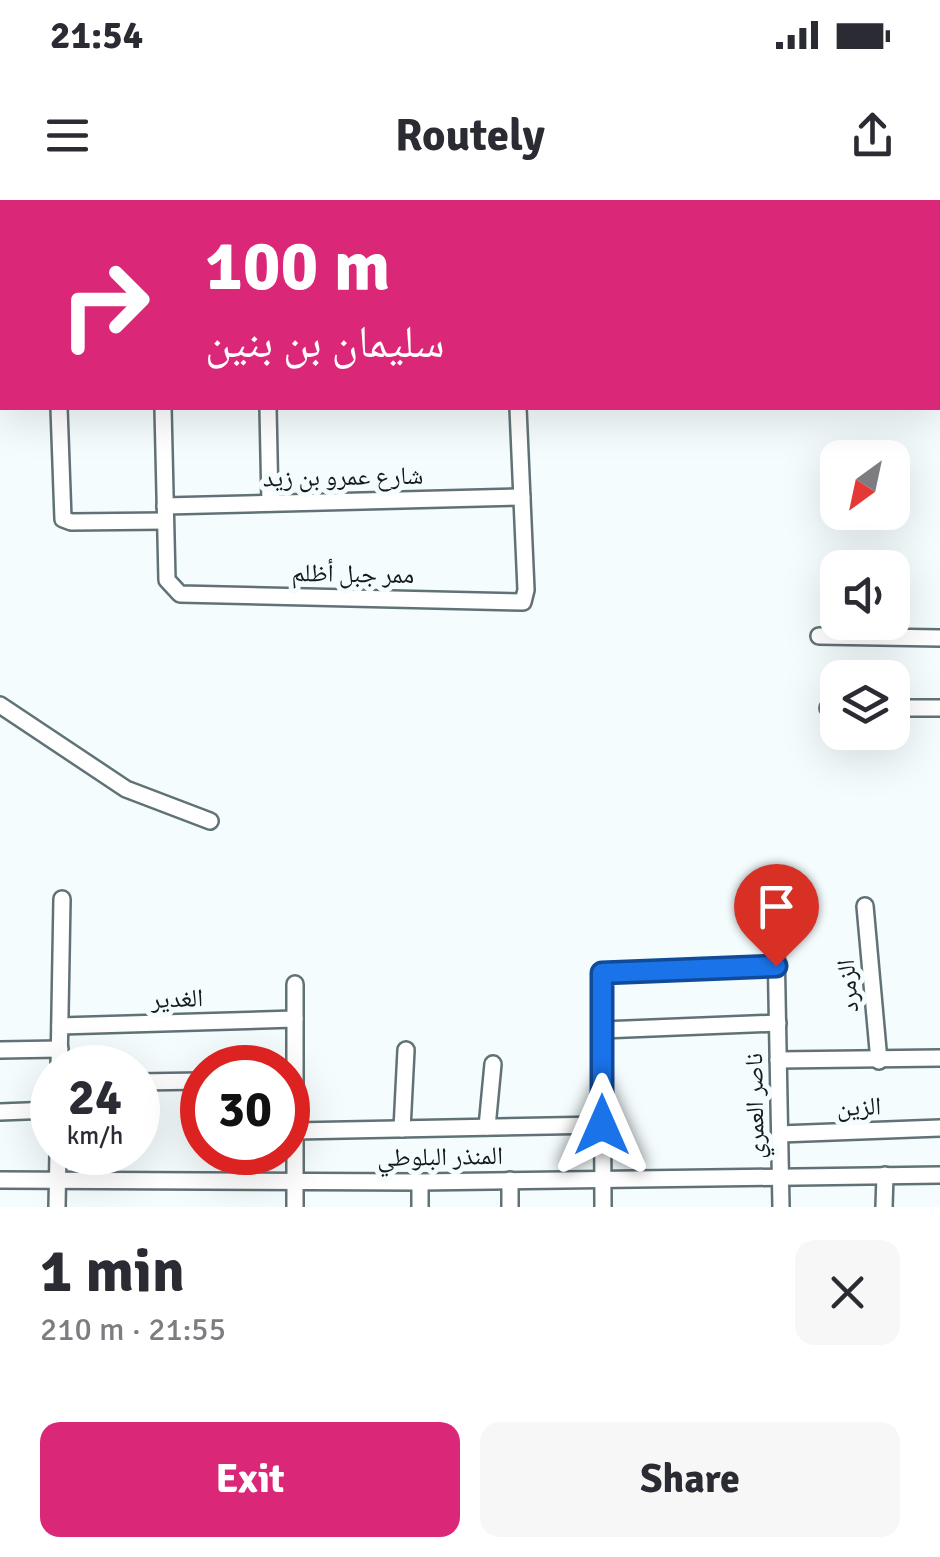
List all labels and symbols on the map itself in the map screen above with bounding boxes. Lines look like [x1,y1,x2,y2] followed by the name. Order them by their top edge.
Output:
[820,440,910,530] north arrow
[263,460,423,493] street label: شارع عمرو بن زيد
[291,557,415,591] street label: ممر جبل أظلم
[734,864,819,967] pin
[830,958,865,1014] street label: الزمرد
[149,982,204,1015] street label: الغدير
[180,1045,310,1175] speed limit sign: 30
[738,1053,775,1159] street label: ناصر العمري
[550,1073,654,1177] position arrow
[836,1090,882,1123] street label: الزين
[377,1140,503,1177] street label: المنذر البلوطي

